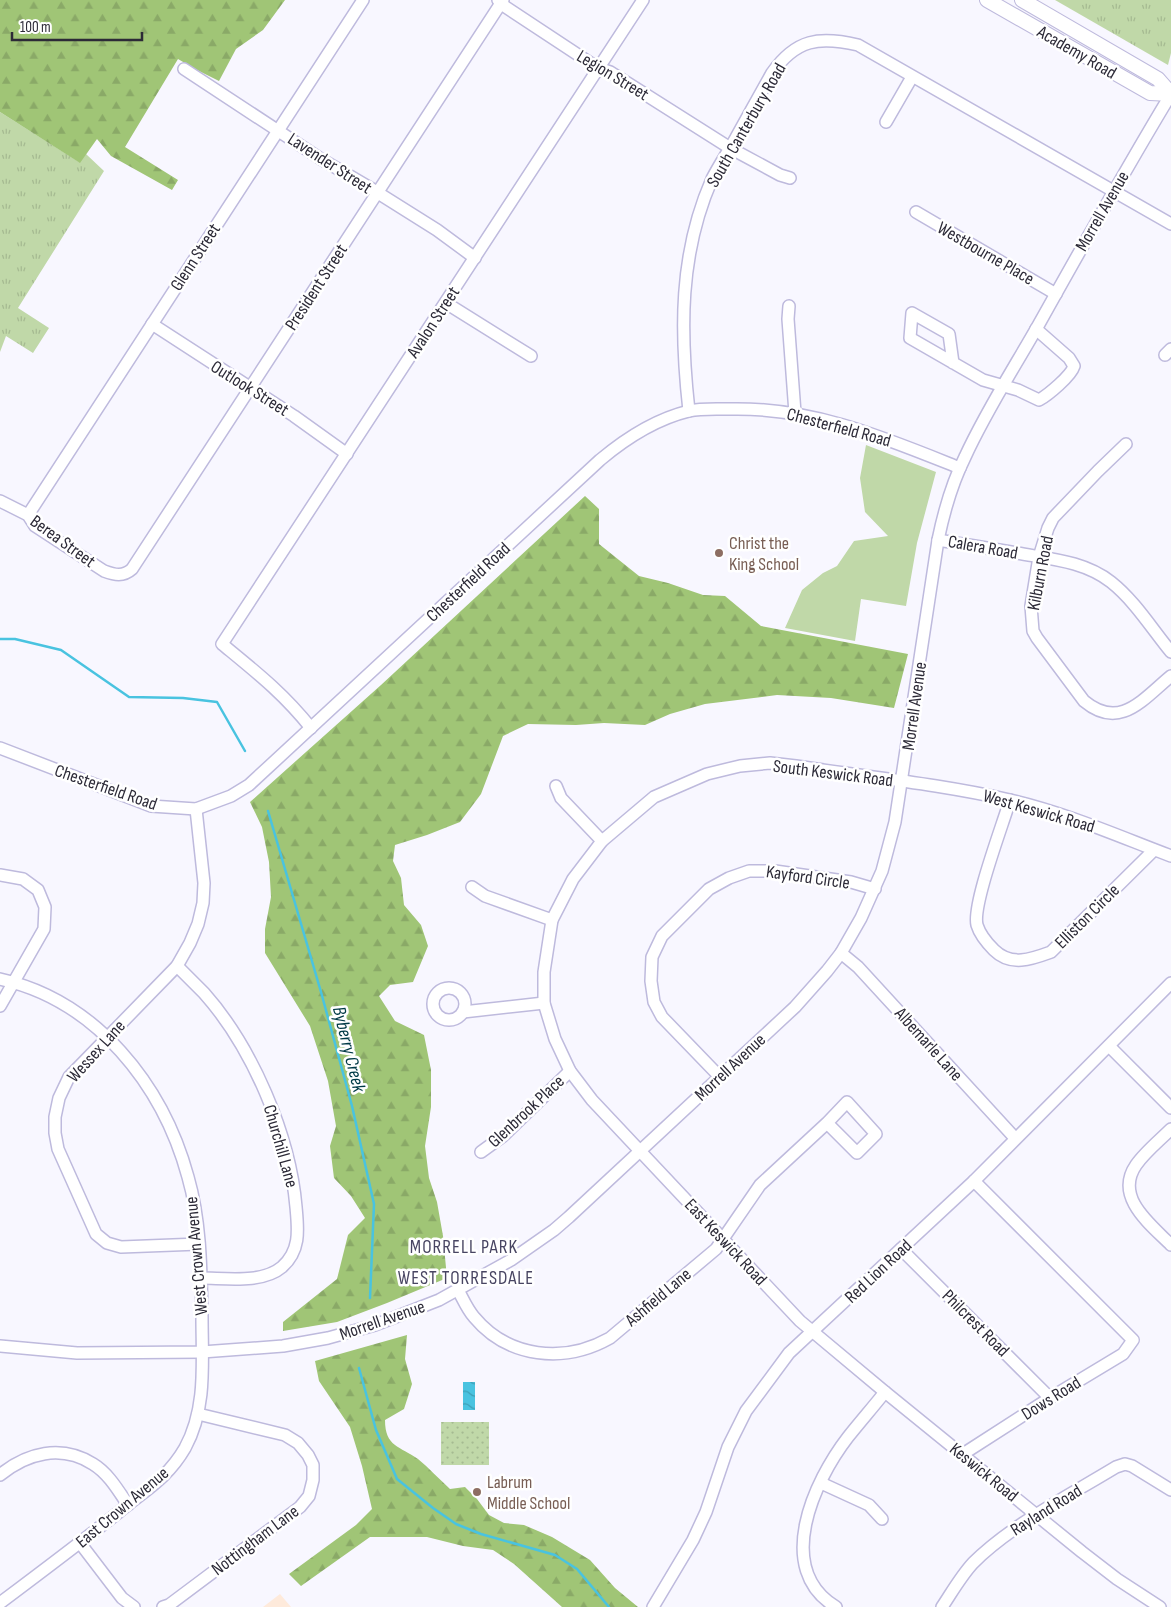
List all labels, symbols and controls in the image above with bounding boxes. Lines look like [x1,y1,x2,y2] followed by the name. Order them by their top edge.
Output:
[12,10,142,42] scale bar
[20,18,51,37] text: 100 m
[1033,21,1120,84] street label: Academy Road
[573,46,653,105] street label: Legion Street
[702,59,790,191] street label: South Canterbury Road
[284,128,376,199] street label: Lavender Street
[1071,167,1134,255] street label: Morrell Avenue
[934,217,1038,290] street label: Westbourne Place
[166,219,225,295] street label: Glenn Street
[281,240,352,334] street label: President Street
[402,282,464,363] street label: Avalon Street
[207,356,293,421] street label: Outlook Street
[785,404,893,451] street label: Chesterfield Road
[26,511,100,572] street label: Berea Street
[946,531,1020,564] street label: Calera Road
[729,533,799,575] place label: Christ the King School
[1023,534,1058,612] street label: Kilburn Road
[422,538,515,627] street label: Chesterfield Road
[713,547,725,559] marker: Christ the King School
[898,661,931,752] street label: Morrell Avenue
[772,756,894,791] street label: South Keswick Road
[52,760,160,815] street label: Chesterfield Road
[981,785,1097,837] street label: West Keswick Road
[765,861,851,894] street label: Kayford Circle
[1051,880,1124,953] street label: Elliston Circle
[890,1003,967,1085] street label: Albemarle Lane
[327,1004,370,1095] water label: Byberry Creek
[63,1016,130,1087] street label: Wessex Lane
[691,1029,770,1105] street label: Morrell Avenue
[484,1071,569,1152] street label: Glenbrook Place
[259,1102,302,1190] street label: Churchill Lane
[680,1195,771,1290] street label: East Keswick Road
[181,1196,212,1316] street label: West Crown Avenue
[841,1235,916,1308] street label: Red Lion Road
[410,1236,518,1259] district label: MORRELL PARK
[620,1264,695,1332] street label: Ashfield Lane
[398,1267,534,1290] district label: WEST TORRESDALE
[938,1286,1013,1361] street label: Philcrest Road
[337,1296,428,1345] street label: Morrell Avenue
[1018,1372,1085,1425] street label: Dows Road
[945,1438,1022,1506] street label: Keswick Road
[72,1463,173,1552] street label: East Crown Avenue
[487,1472,570,1514] place label: Labrum Middle School
[1007,1480,1086,1541] street label: Rayland Road
[471,1486,483,1498] marker: Labrum Middle School
[208,1501,303,1580] street label: Nottingham Lane

